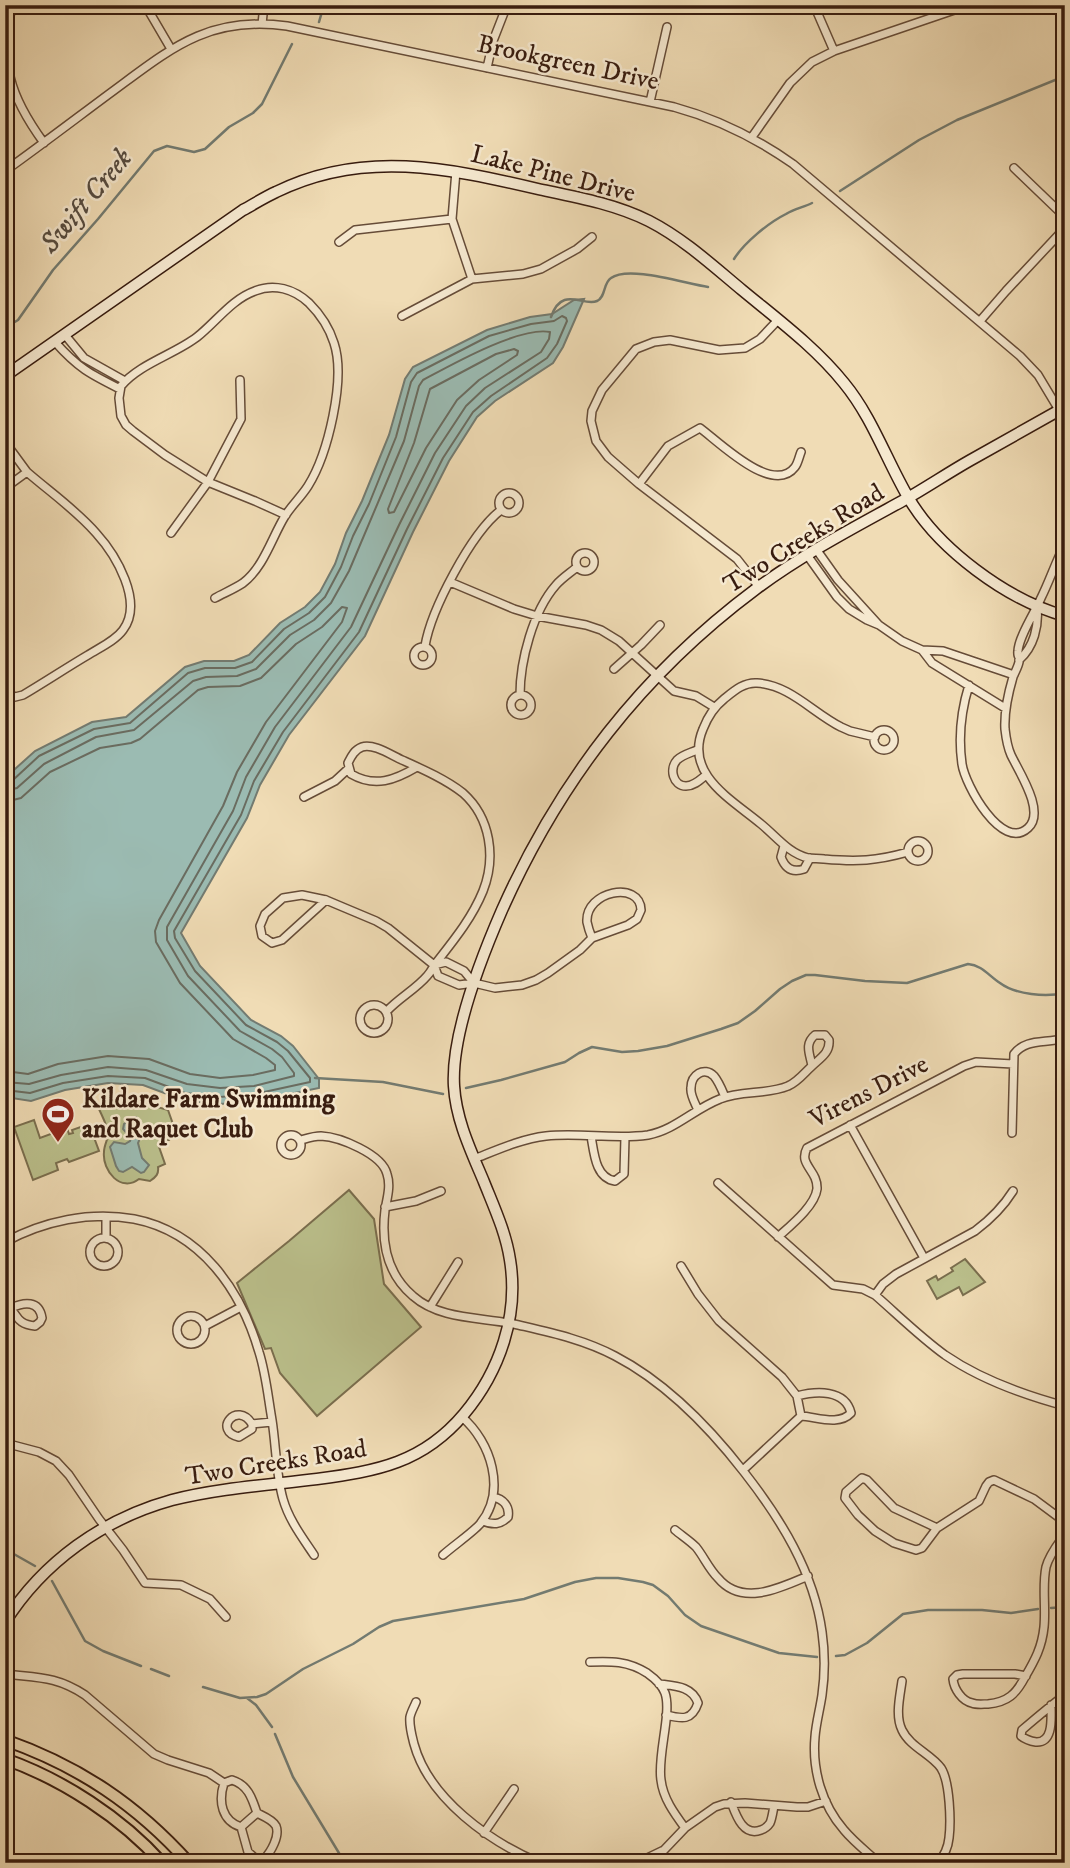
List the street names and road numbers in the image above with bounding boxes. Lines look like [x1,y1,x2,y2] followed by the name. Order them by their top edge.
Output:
[474,28,662,98] street label: Brookgreen Drive
[467,138,639,210] street label: Lake Pine Drive
[718,476,890,602] street label: Two Creeks Road
[803,1048,934,1136] street label: Virens Drive
[183,1432,369,1494] street label: Two Creeks Road

